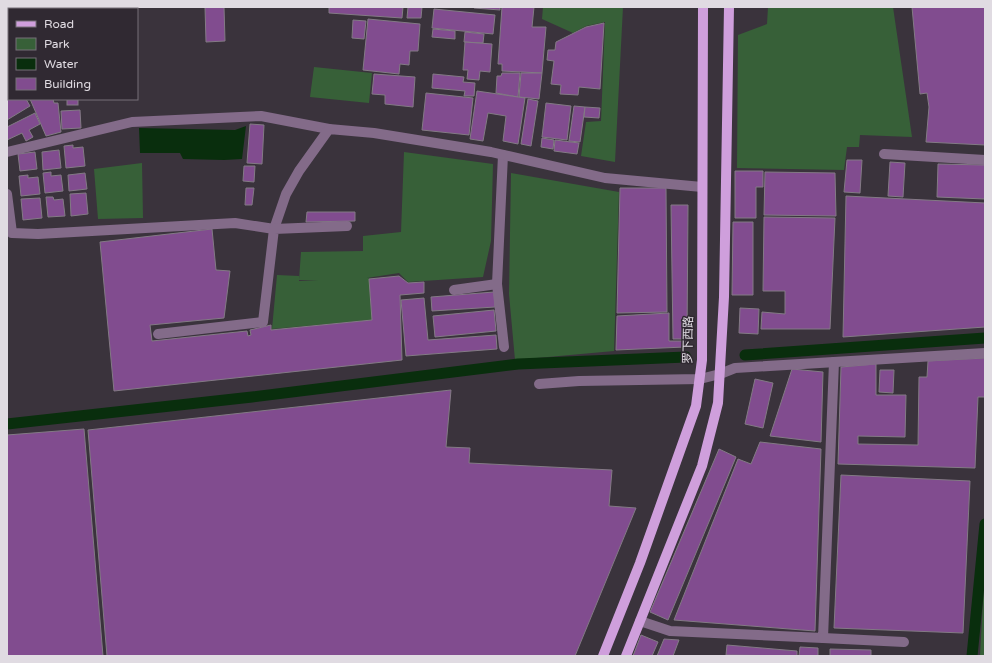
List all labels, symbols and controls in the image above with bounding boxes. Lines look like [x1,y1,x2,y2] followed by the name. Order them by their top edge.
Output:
[8,8,138,100] legend
[44,17,74,31] text: Road
[44,37,70,51] text: Park
[44,57,79,71] text: Water
[44,77,91,91] text: Building
[681,316,695,364] street label: 罗下西路

